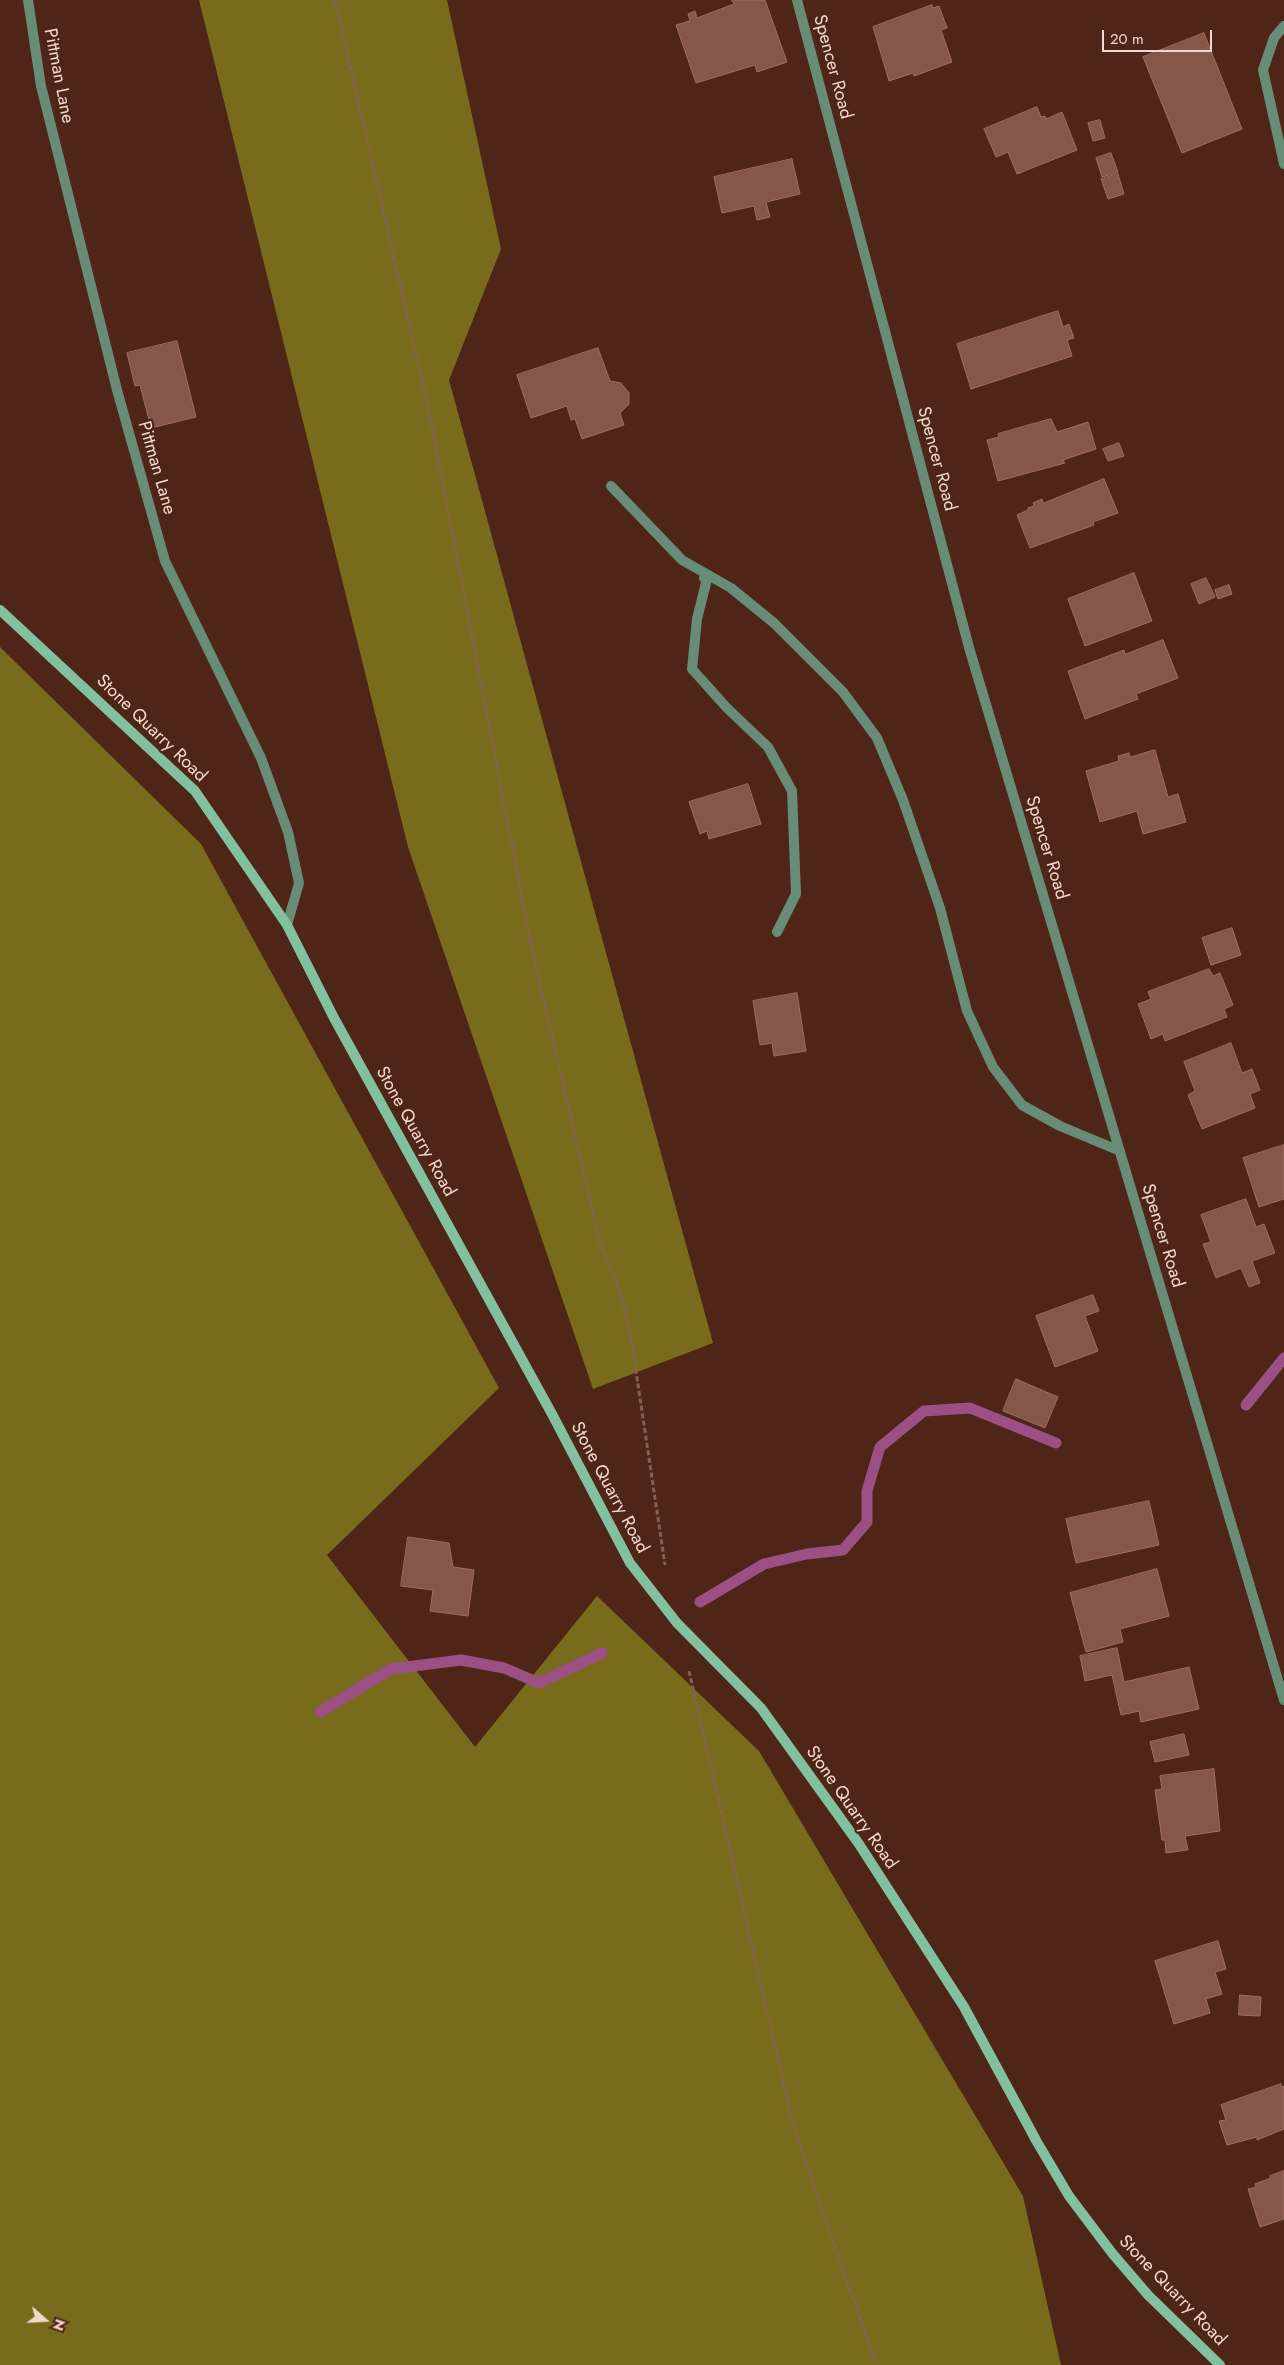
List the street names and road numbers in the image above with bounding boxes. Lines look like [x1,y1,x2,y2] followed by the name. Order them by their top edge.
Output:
[808,12,856,122] street label: Spencer Road
[38,27,78,125] street label: Pittman Lane
[912,404,960,514] street label: Spencer Road
[132,419,180,517] street label: Pittman Lane
[91,671,211,787] street label: Stone Quarry Road
[1020,794,1072,902] street label: Spencer Road
[370,1063,460,1201] street label: Stone Quarry Road
[1136,1182,1188,1290] street label: Spencer Road
[565,1419,653,1557] street label: Stone Quarry Road
[800,1742,902,1874] street label: Stone Quarry Road
[1114,2231,1230,2351] street label: Stone Quarry Road

